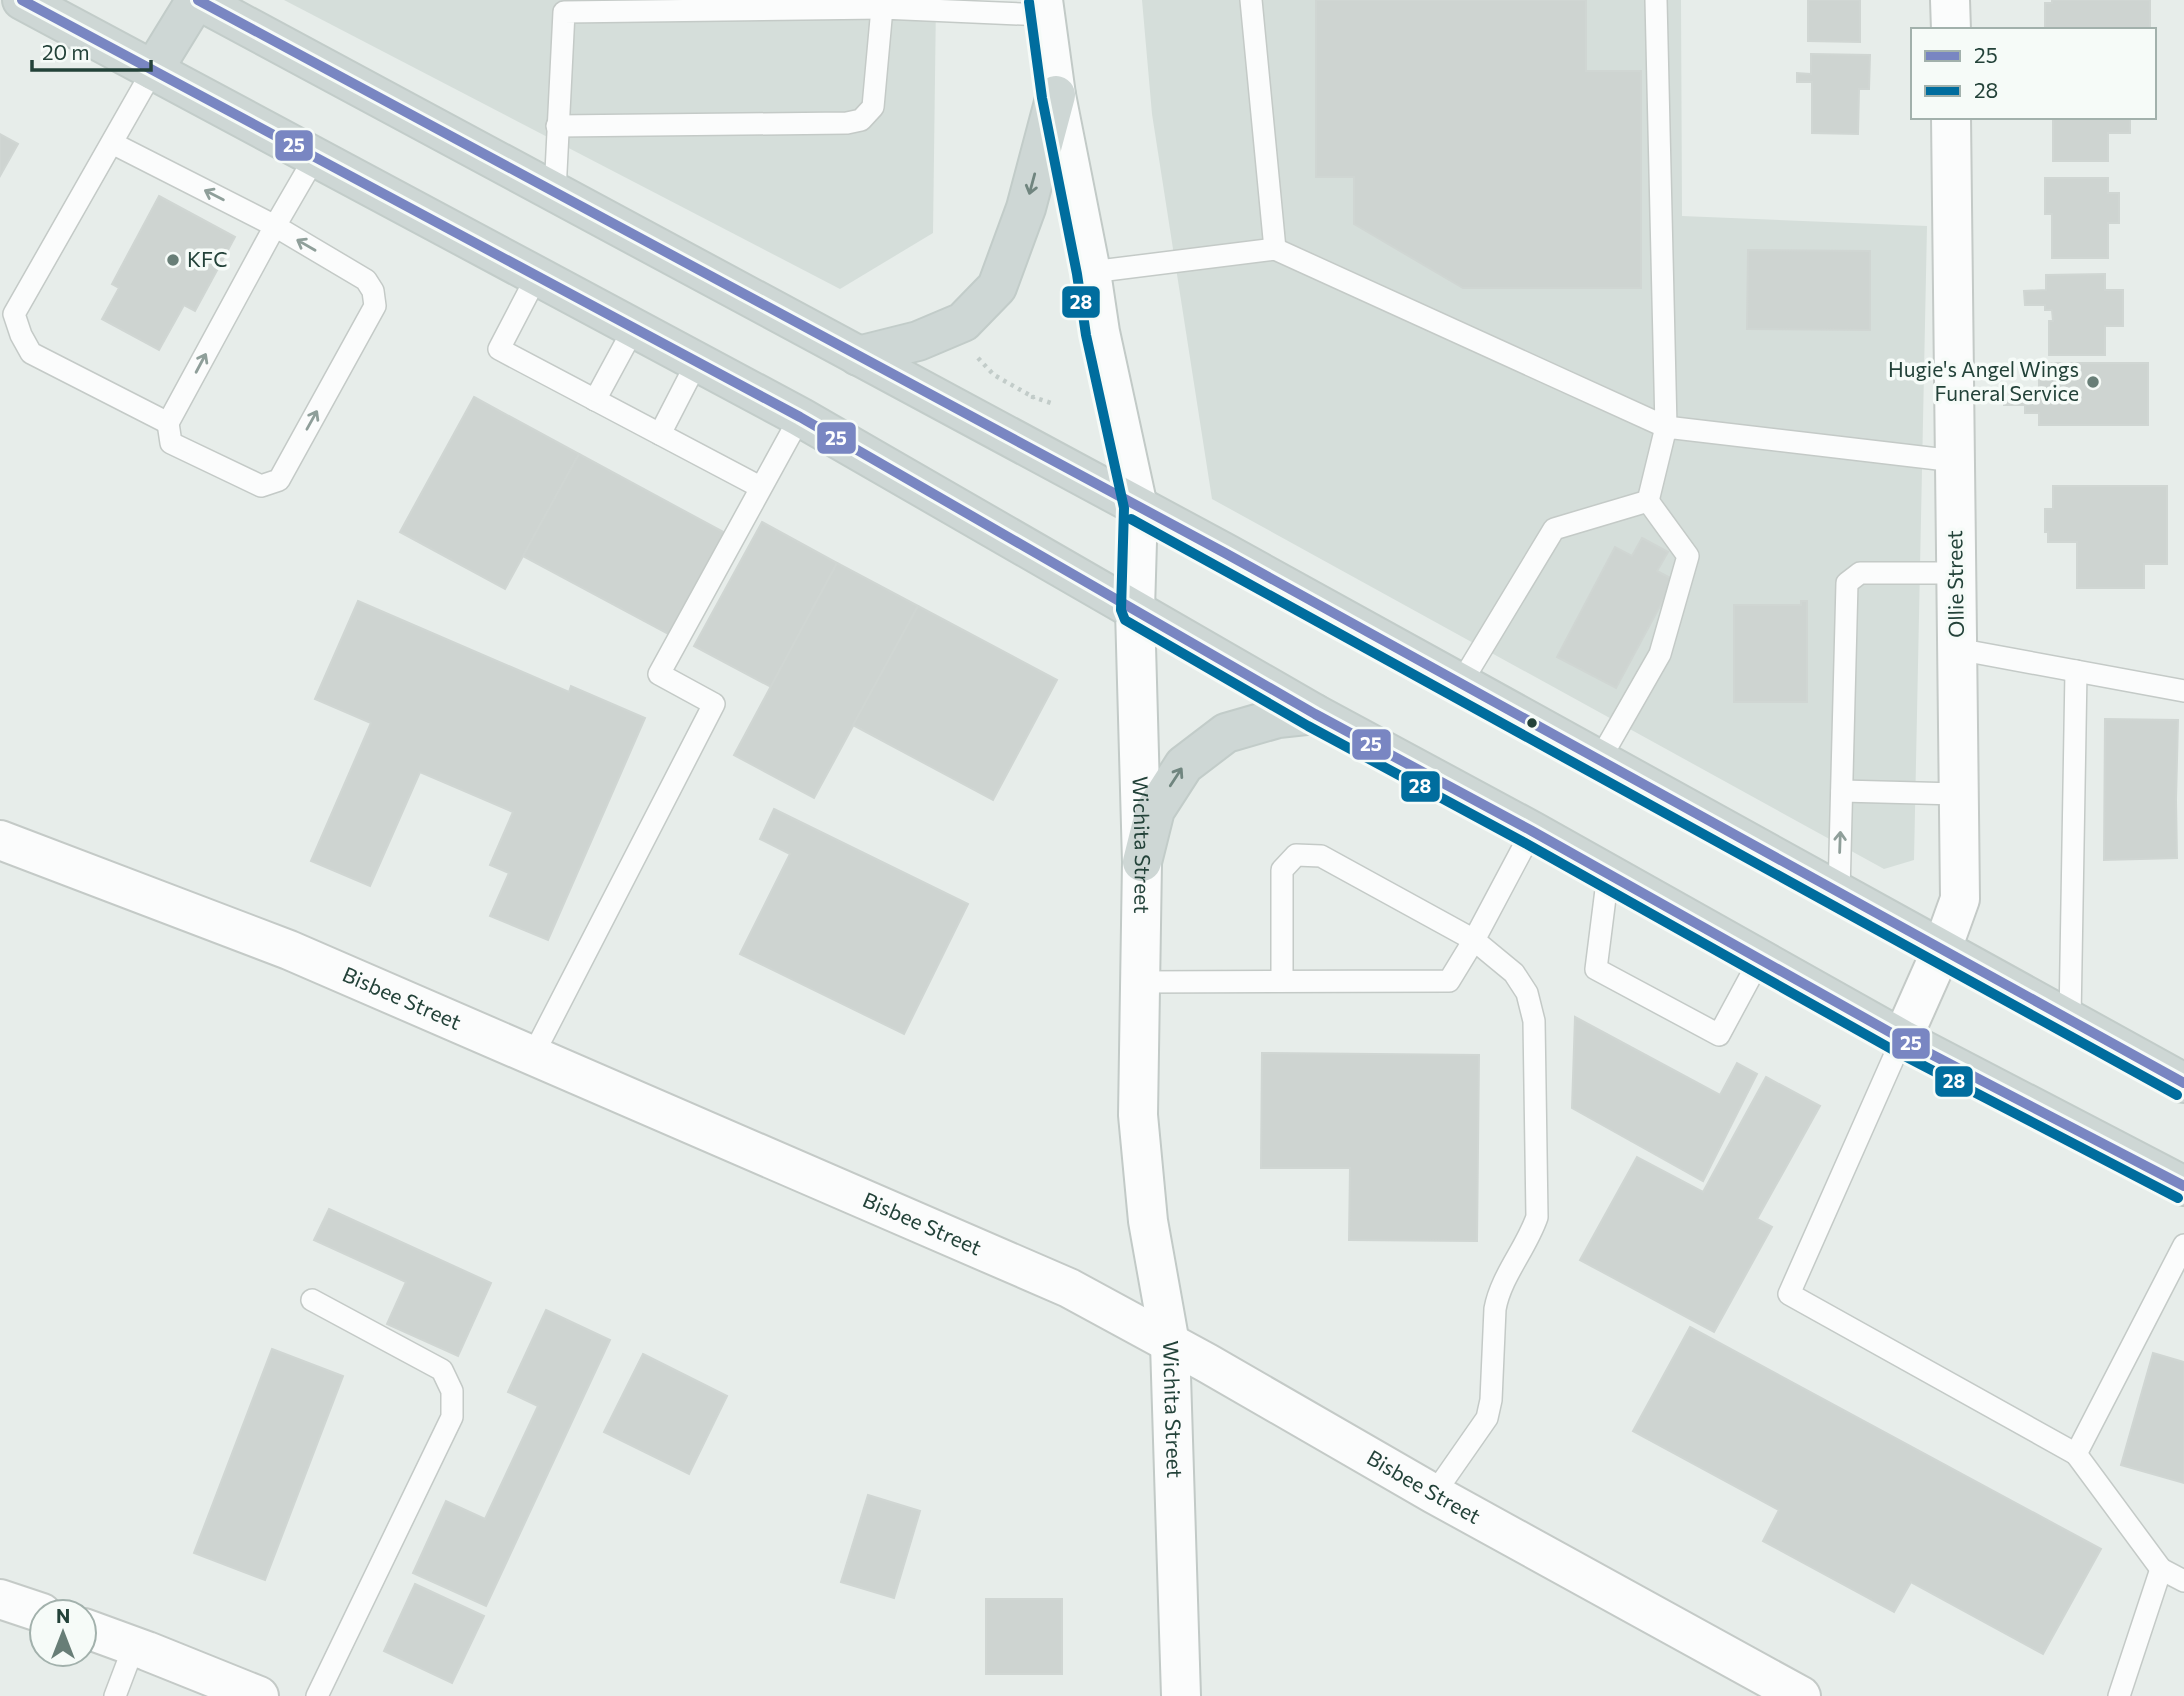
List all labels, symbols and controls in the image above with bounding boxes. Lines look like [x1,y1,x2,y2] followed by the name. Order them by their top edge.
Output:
[32,28,150,72] scale bar
[1911,28,2156,119] legend
[42,39,90,64] text: 20 m
[1974,42,1998,67] text: 25
[1974,77,1998,102] text: 28
[274,129,314,162] line badge: 25
[283,133,305,156] text: 25
[1025,172,1038,195] one-way arrow
[204,188,225,202] one-way arrow
[296,238,317,251] one-way arrow
[187,246,228,271] place label: KFC
[165,252,181,268] marker: KFC
[1061,285,1101,319] line badge: 28
[1070,290,1092,313] text: 28
[195,353,209,374] one-way arrow
[1888,356,2079,405] place label: Hugie's Angel Wings Funeral Service
[2085,374,2101,390] marker: Hugie's Angel Wings Funeral Service
[305,410,319,430] one-way arrow
[816,421,857,455] line badge: 25
[825,426,847,449] text: 25
[1941,530,1968,638] street label: Ollie Street
[1525,716,1539,730] unlabelled marker
[1351,728,1392,761] line badge: 25
[1360,732,1382,755] text: 25
[1170,767,1184,787] one-way arrow
[1400,770,1441,803] line badge: 28
[1409,774,1431,797] text: 28
[1129,776,1156,914] street label: Wichita Street
[1834,830,1847,853] one-way arrow
[339,961,465,1034] street label: Bisbee Street
[1891,1027,1931,1060] line badge: 25
[1900,1031,1922,1054] text: 25
[1934,1065,1974,1098] line badge: 28
[1943,1069,1965,1092] text: 28
[859,1186,986,1260] street label: Bisbee Street
[1159,1340,1188,1478] street label: Wichita Street
[1363,1444,1485,1528] street label: Bisbee Street
[28,1598,98,1668] north arrow
[56,1604,70,1627] text: N

